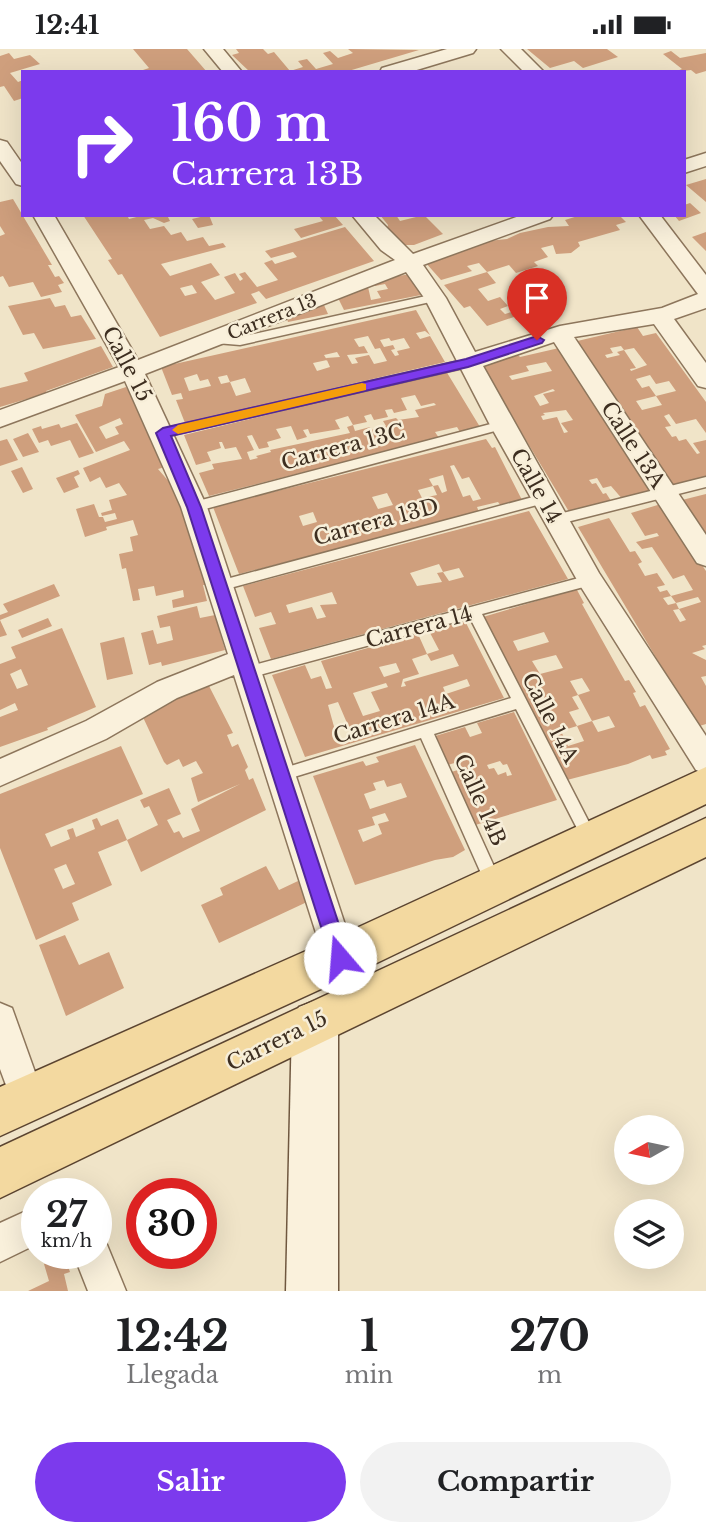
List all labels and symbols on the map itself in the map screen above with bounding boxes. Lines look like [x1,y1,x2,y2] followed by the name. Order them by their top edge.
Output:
[507,268,567,340] pin
[224,289,320,345] street label: Carrera 13
[96,322,158,406] street label: Calle 15
[595,397,671,494] street label: Calle 13A
[278,418,408,476] street label: Carrera 13C
[505,444,567,528] street label: Calle 14
[311,493,441,551] street label: Carrera 13D
[363,600,475,654] street label: Carrera 14
[516,668,584,768] street label: Calle 14A
[330,688,459,750] street label: Carrera 14A
[448,750,512,850] street label: Calle 14B
[303,921,377,995] position arrow
[222,1005,332,1077] street label: Carrera 15
[614,1115,684,1185] north arrow
[126,1178,217,1269] speed limit sign: 30

